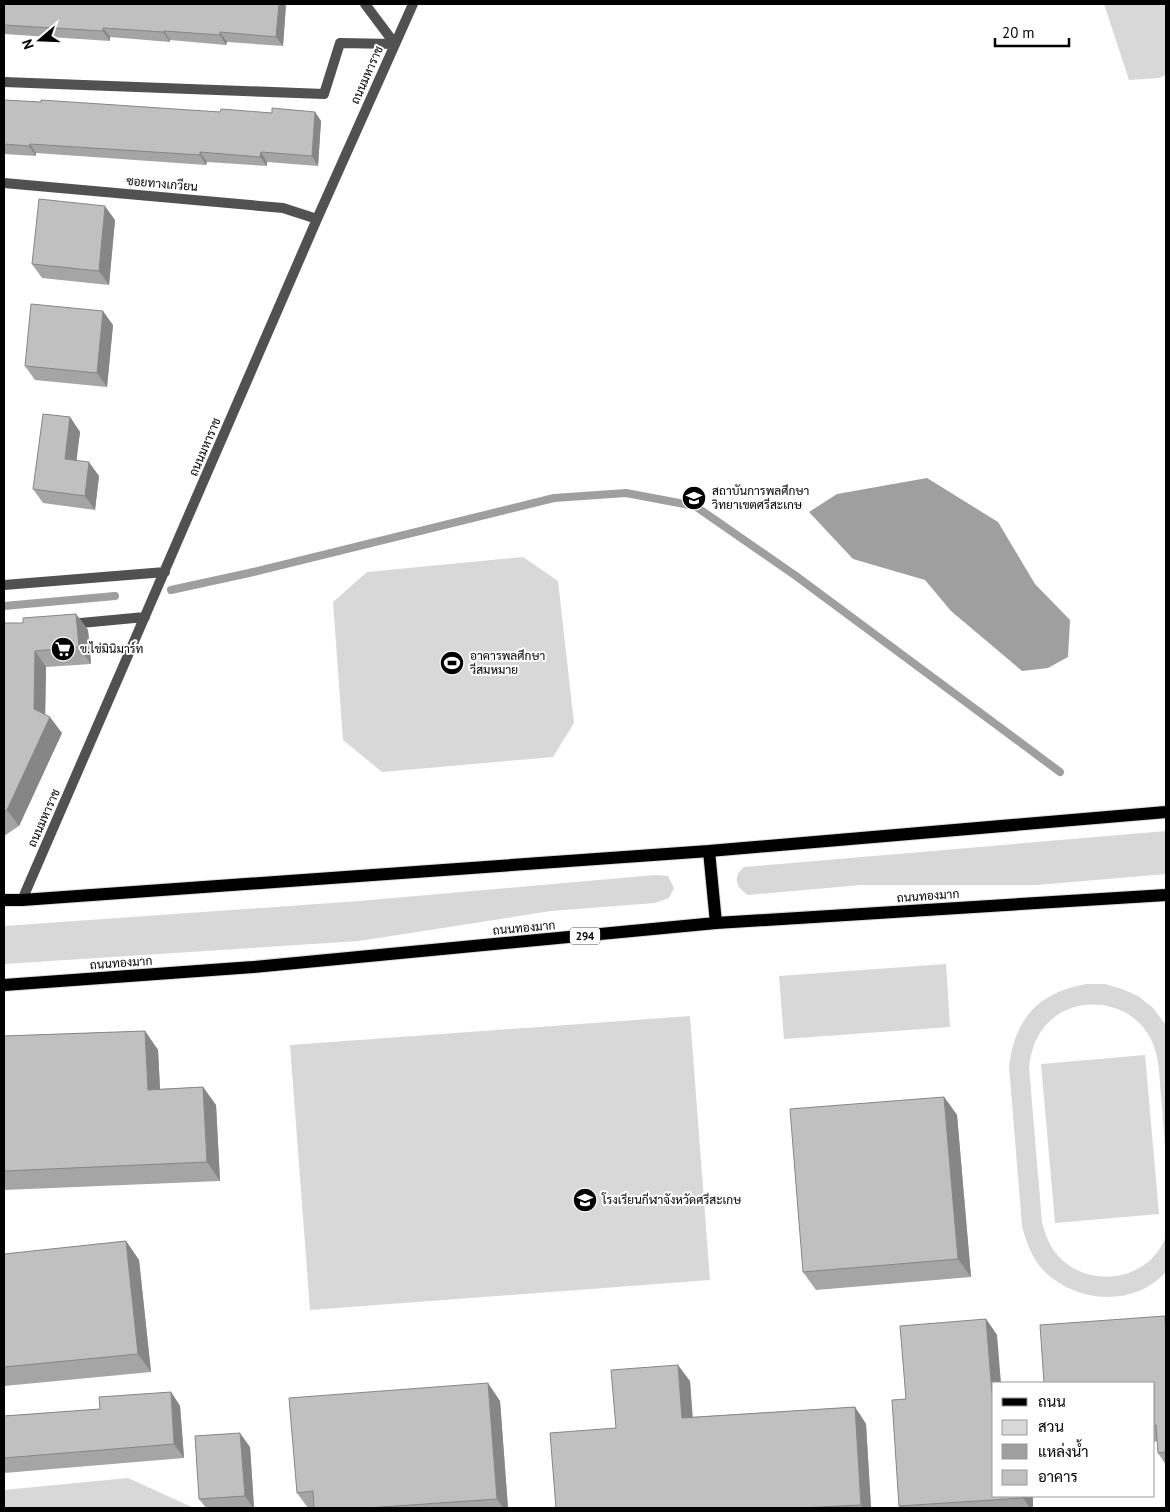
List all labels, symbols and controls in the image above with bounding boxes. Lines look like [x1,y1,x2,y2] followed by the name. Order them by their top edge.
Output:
[15,15,65,65] north arrow
[995,15,1069,47] scale bar
[1002,23,1035,42] text: 20 m
[18,37,38,52] text: N
[347,43,386,106] street label: ถนนมหาราช
[126,173,199,194] street label: ซอยทางเกวียน
[186,415,224,478] street label: ถนนมหาราช
[711,483,809,512] place label: สถาบันการพลศึกษา วิทยาเขตศรีสะเกษ
[681,485,707,511] school or university icon: สถาบันการพลศึกษา วิทยาเขตศรีสะเกษ
[50,636,76,662] supermarket icon: ข.ไข่มินิมาร์ท
[80,641,143,656] place label: ข.ไข่มินิมาร์ท
[469,648,545,677] place label: อาคารพลศึกษา วีสมหมาย
[439,650,465,676] sports icon: อาคารพลศึกษา วีสมหมาย
[24,786,63,849] street label: ถนนมหาราช
[896,886,960,905] street label: ถนนทองมาก
[492,917,556,938] street label: ถนนทองมาก
[570,928,600,944] road number: 294
[89,953,153,972] street label: ถนนทองมาก
[572,1187,598,1213] school or university icon: โรงเรียนกีฬาจังหวัดศรีสะเกษ
[601,1192,742,1207] place label: โรงเรียนกีฬาจังหวัดศรีสะเกษ
[992,1382,1155,1497] legend
[1038,1392,1066,1411] text: ถนน
[1038,1417,1064,1436] text: สวน
[1038,1439,1089,1461] text: แหล่งน้ำ
[1038,1467,1078,1486] text: อาคาร

